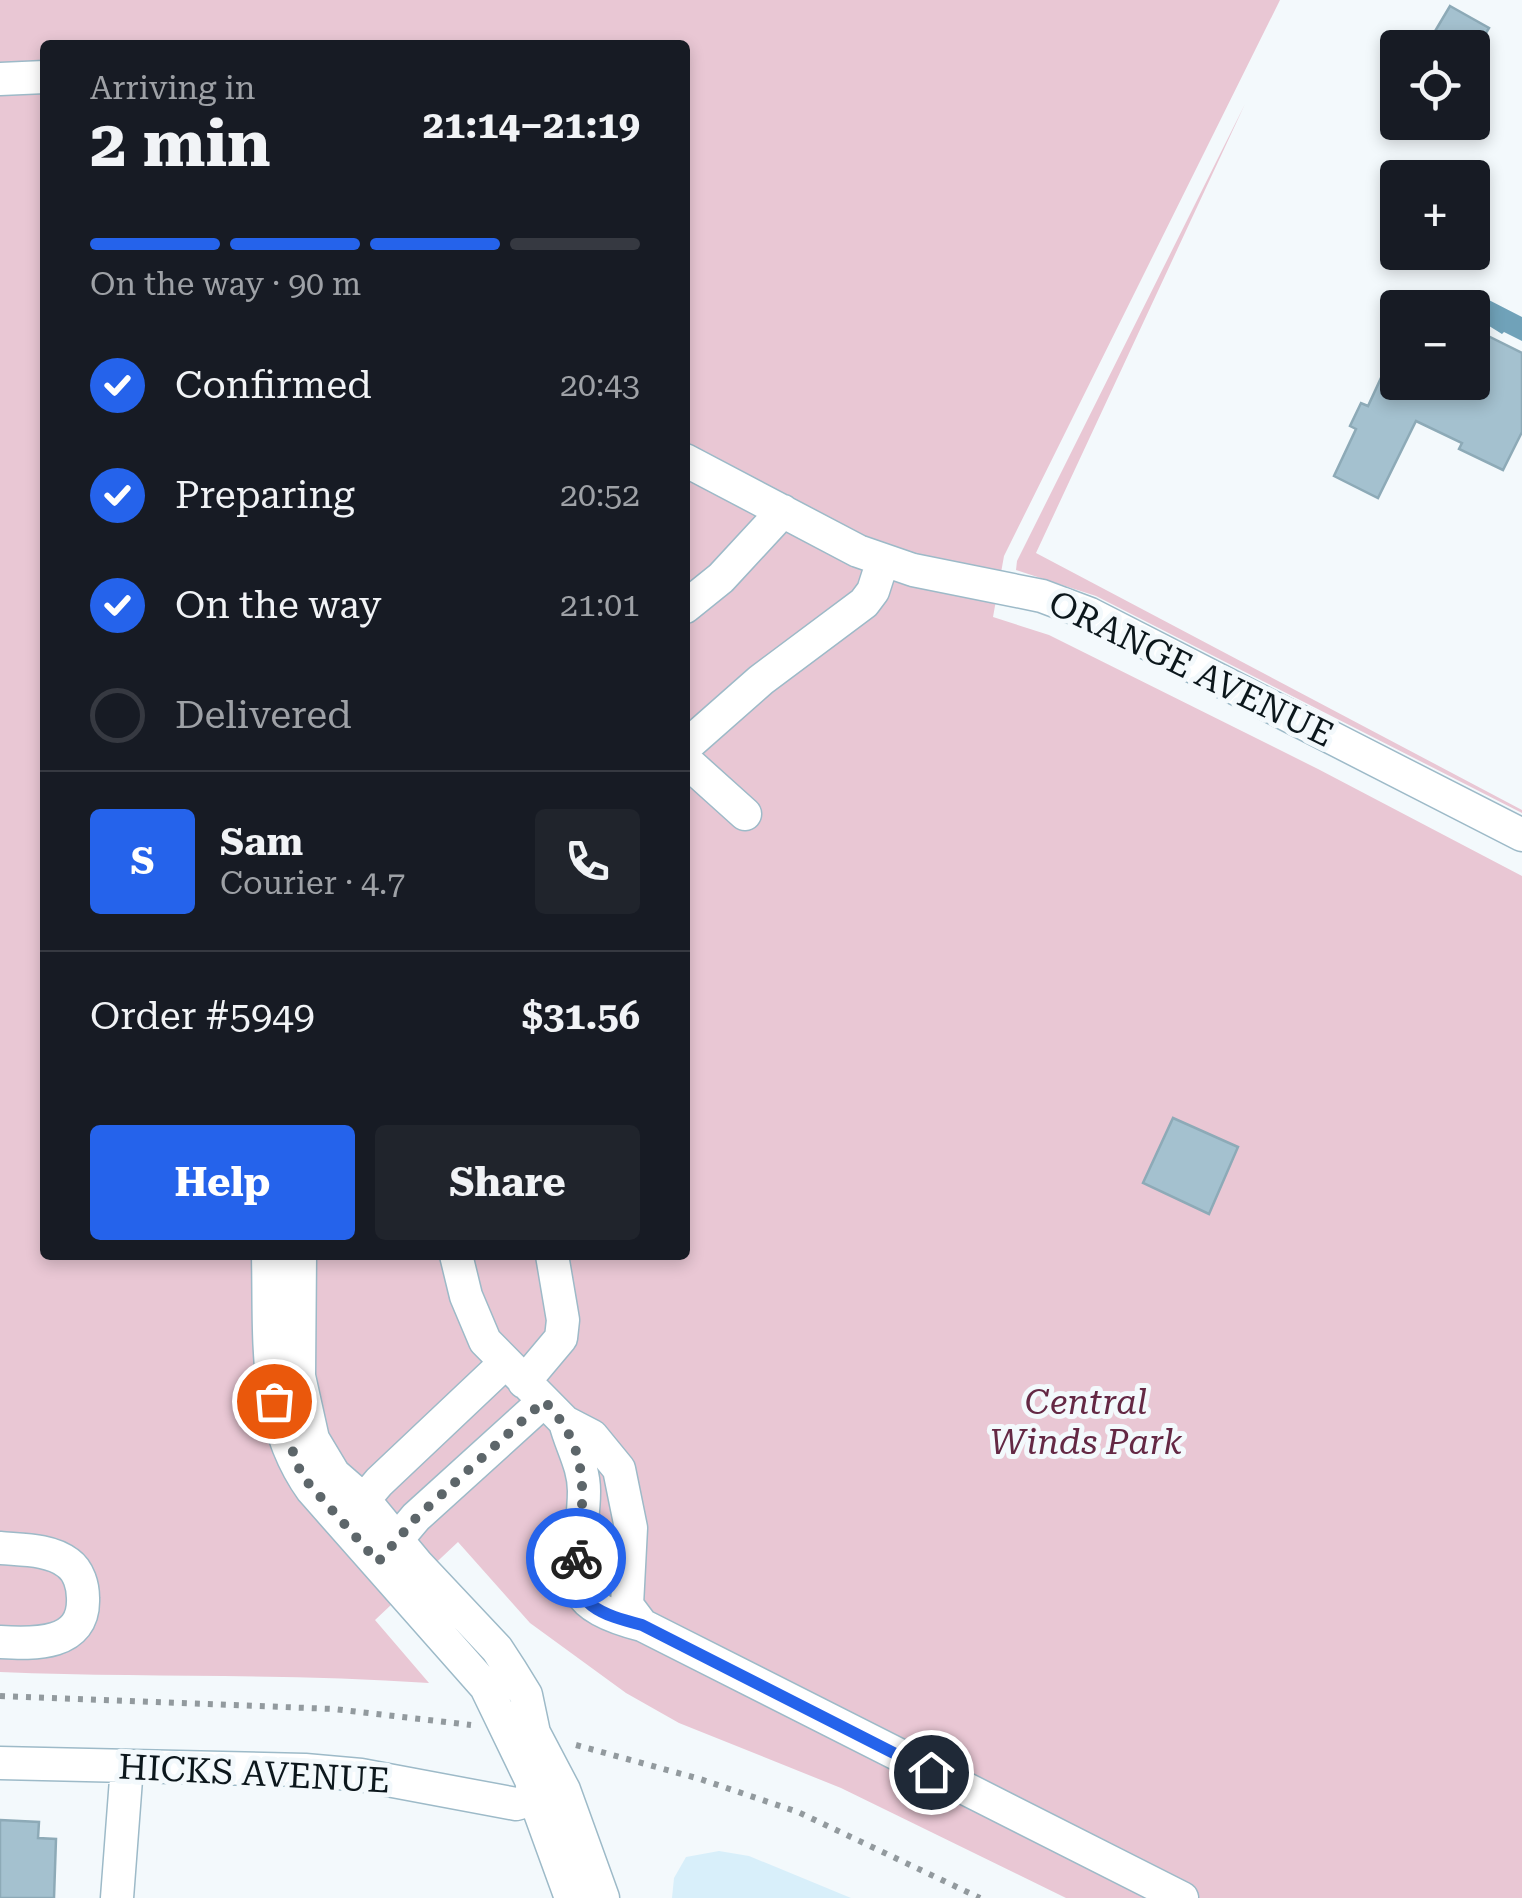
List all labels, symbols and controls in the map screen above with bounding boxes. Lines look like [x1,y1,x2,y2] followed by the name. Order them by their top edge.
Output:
[1380,30,1490,400] map controls
[1380,30,1490,140] button: locate
[90,69,255,107] text: Arriving in
[423,103,640,147] text: 21:14–21:19
[90,106,271,182] text: 2 min
[1380,160,1490,270] button: +
[90,265,361,303] text: On the way · 90 m
[1380,290,1490,400] button: −
[90,358,145,413] icon: check
[175,363,372,407] text: Confirmed
[560,366,640,404] text: 20:43
[90,468,145,523] icon: check
[175,473,355,517] text: Preparing
[560,476,640,514] text: 20:52
[90,578,145,633] icon: check
[1042,582,1340,756] street label: ORANGE AVENUE
[175,583,381,627] text: On the way
[560,586,640,624] text: 21:01
[175,693,352,737] text: Delivered
[535,809,640,914] button: phone
[220,820,303,864] text: Sam
[131,839,154,883] text: S
[220,864,405,902] text: Courier · 4.7
[90,994,315,1038] text: Order #5949
[522,994,640,1038] text: $31.56
[90,1125,355,1240] button: Help
[375,1125,640,1240] button: Share
[232,1359,317,1444] pin
[247,1374,302,1429] icon: bag
[990,1382,1182,1463] park label: Central Winds Park
[526,1508,626,1608] courier
[549,1531,604,1586] icon: bike
[889,1730,974,1815] pin
[904,1745,959,1800] icon: home
[117,1746,391,1802] street label: HICKS AVENUE

